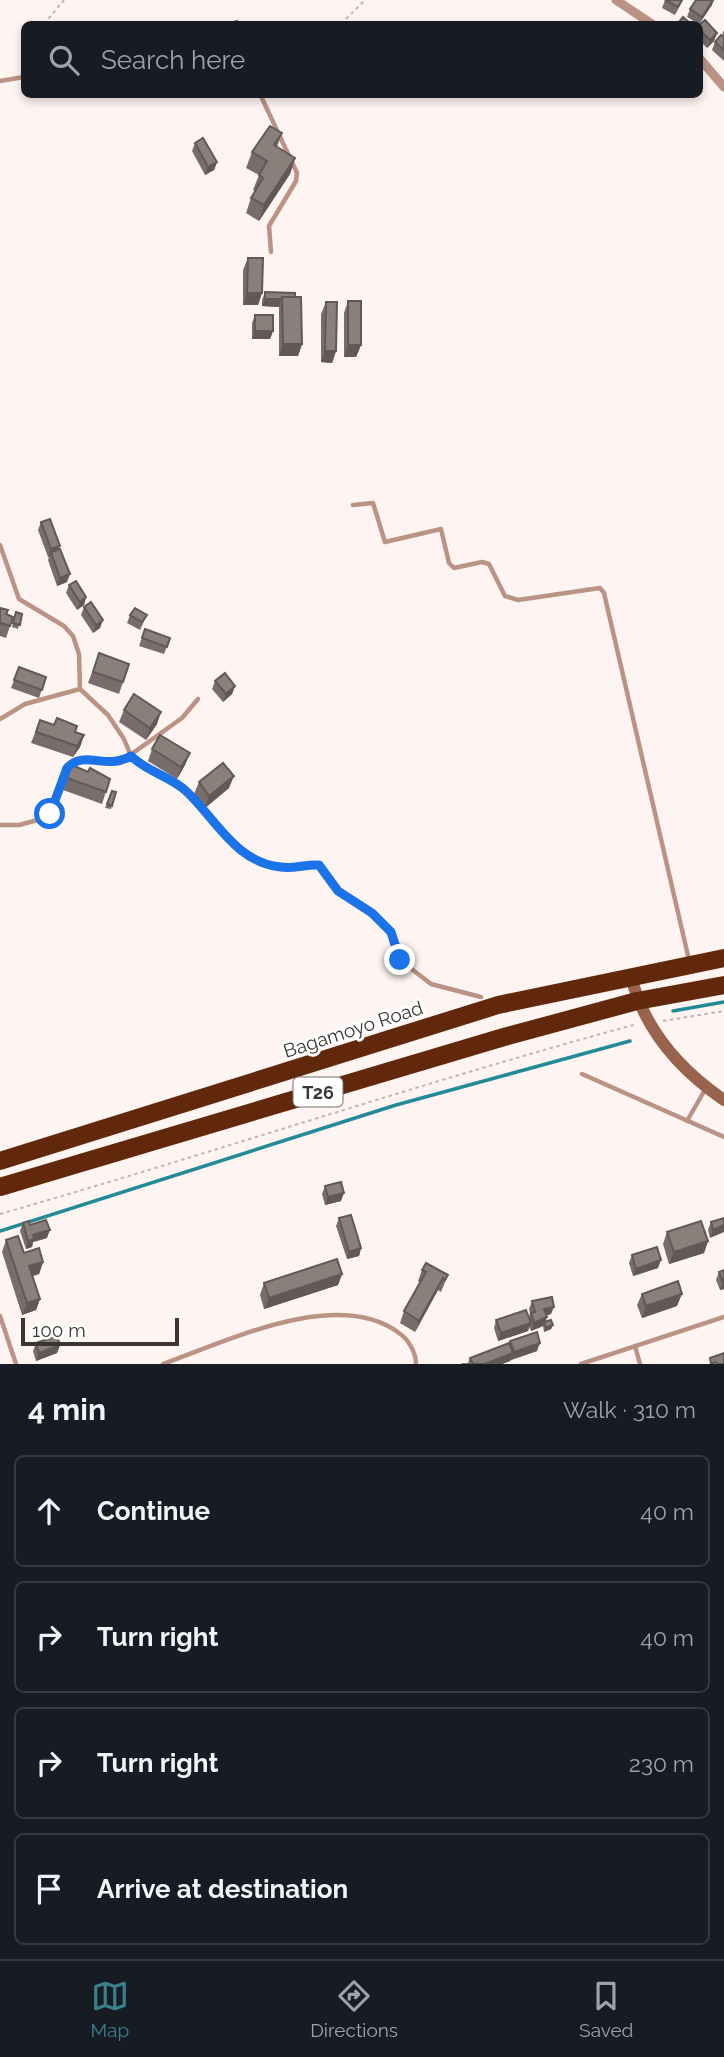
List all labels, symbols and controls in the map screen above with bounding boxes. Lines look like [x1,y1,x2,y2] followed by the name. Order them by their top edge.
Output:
[21,21,703,98] search box
[45,41,83,79] icon: search
[101,45,245,75] text: Search here
[34,798,65,829] route start
[384,944,415,975] route end
[281,996,425,1062] street label: Bagamoyo Road
[294,1078,342,1106] road number: T26
[21,1315,178,1347] scale bar
[32,1319,86,1341] text: 100 m
[28,1392,106,1427] text: 4 min
[563,1396,696,1423] text: Walk · 310 m
[30,1492,68,1530] icon: ahead
[97,1496,210,1526] text: Continue
[640,1498,694,1525] text: 40 m
[30,1618,68,1656] icon: right
[97,1622,218,1652] text: Turn right
[640,1624,694,1651] text: 40 m
[30,1744,68,1782] icon: right
[97,1748,218,1778] text: Turn right
[629,1750,694,1777] text: 230 m
[30,1870,68,1908] icon: arrive
[97,1874,348,1904] text: Arrive at destination
[91,1977,129,2041] tab: Map
[310,1977,398,2041] tab: Directions
[579,1977,633,2041] tab: Saved

